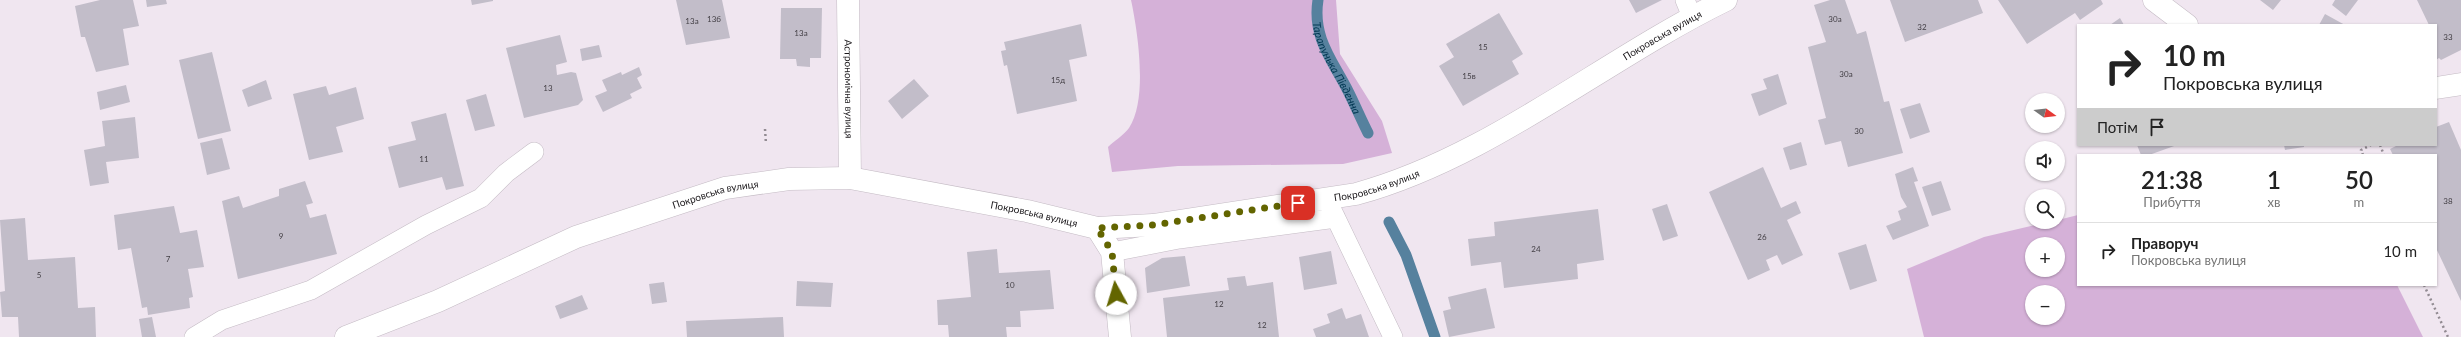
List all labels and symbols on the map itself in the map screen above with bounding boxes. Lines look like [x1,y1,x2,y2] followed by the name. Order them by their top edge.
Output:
[1621,8,1703,63] street label: Покровська вулиця
[707,14,721,24] house number: 13б
[1828,14,1842,24] house number: 30а
[685,16,699,26] house number: 13а
[1311,21,1364,116] water label: Тарапунька Південна
[1917,22,1927,32] house number: 32
[794,28,808,38] house number: 13а
[2443,32,2453,42] house number: 33
[842,39,856,139] street label: Астрономічна вулиця
[1478,42,1488,52] house number: 15
[1839,69,1853,79] house number: 30а
[1462,71,1476,81] house number: 15в
[1051,75,1065,85] house number: 15д
[543,83,553,93] house number: 13
[2025,93,2065,133] north arrow
[1854,126,1864,136] house number: 30
[419,154,429,164] house number: 11
[1333,167,1421,203] street label: Покровська вулиця
[671,177,759,211] street label: Покровська вулиця
[1281,186,1315,220] pin
[2443,196,2453,206] house number: 38
[990,198,1079,229] street label: Покровська вулиця
[279,231,284,241] house number: 9
[1757,232,1767,242] house number: 26
[1531,244,1541,254] house number: 24
[166,254,171,264] house number: 7
[37,270,42,280] house number: 5
[1095,273,1137,315] position arrow
[1005,280,1015,290] house number: 10
[1214,299,1224,309] house number: 12
[1257,320,1267,330] house number: 12

